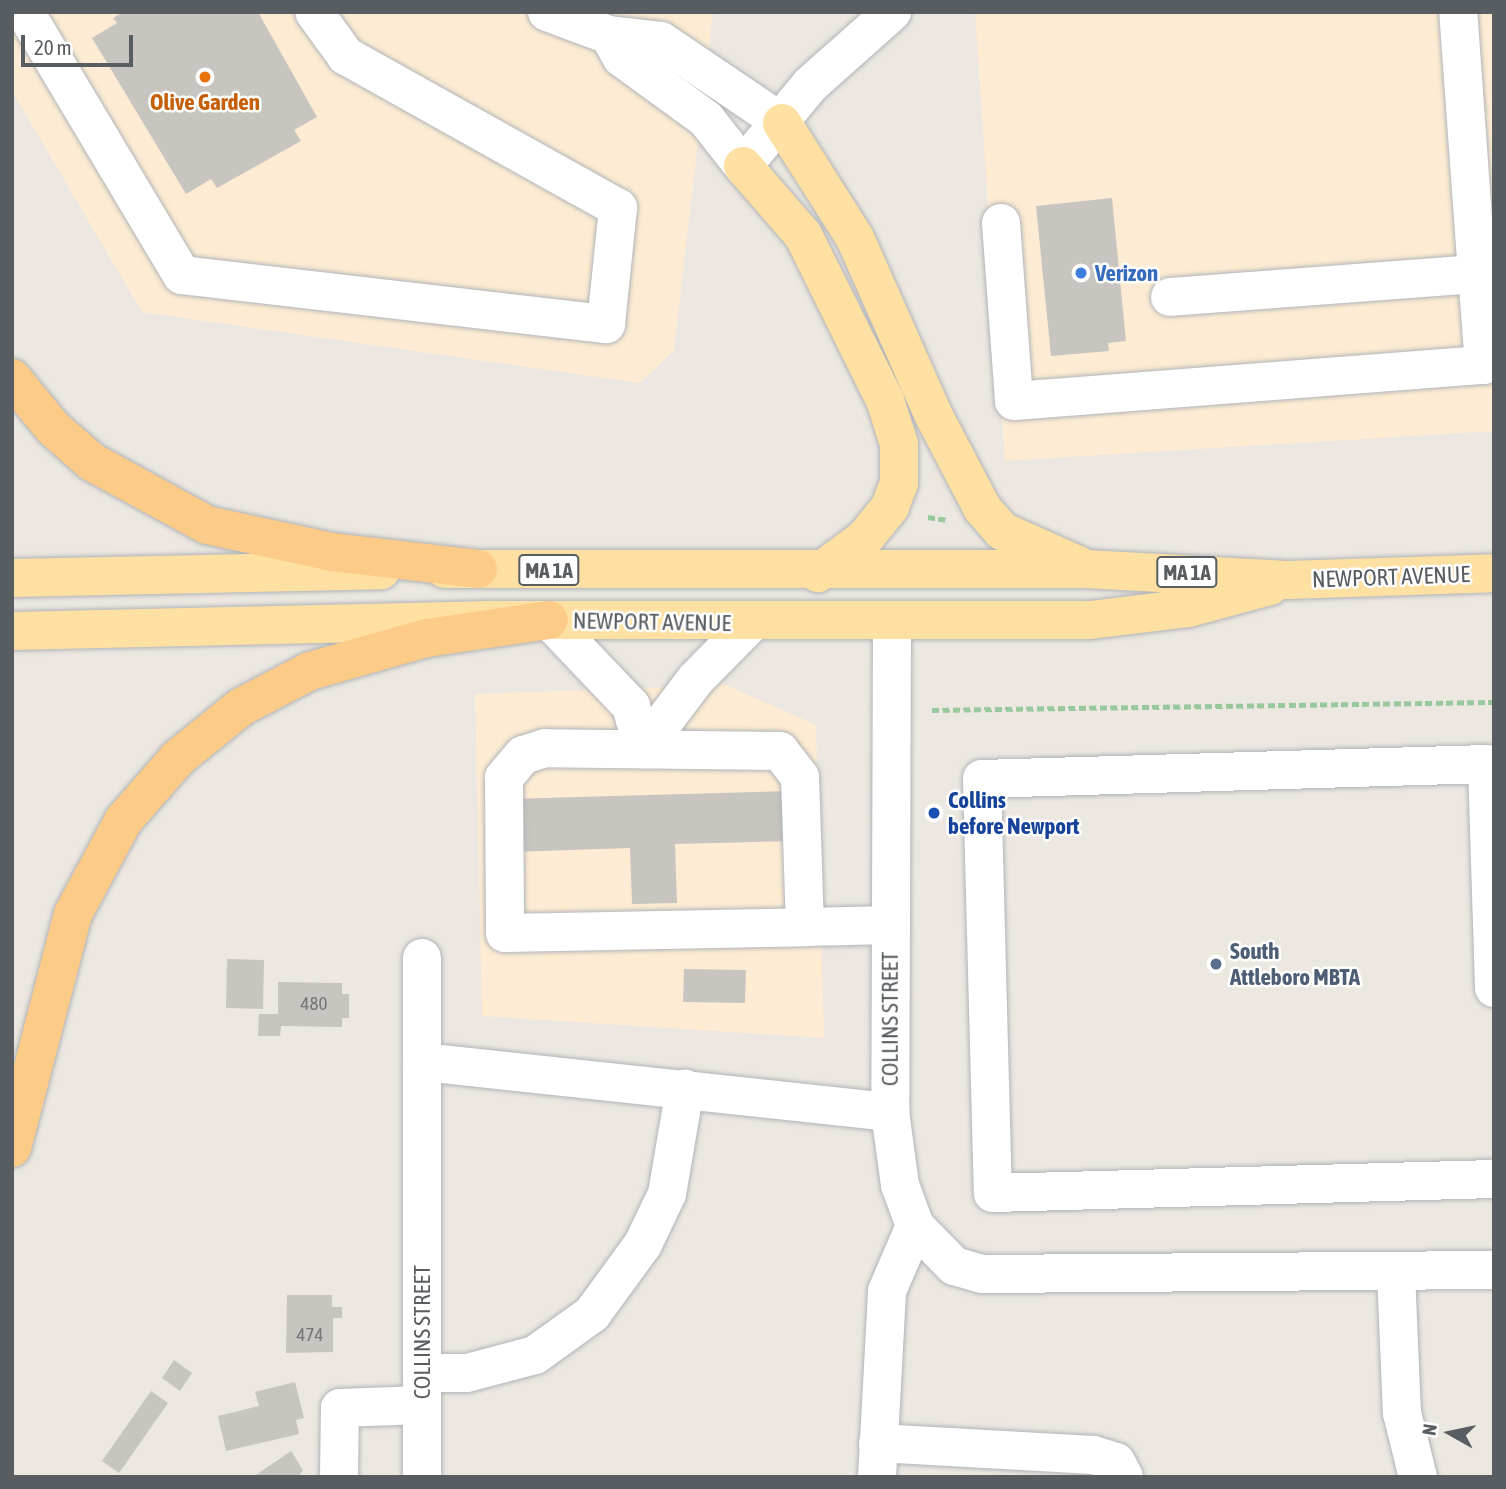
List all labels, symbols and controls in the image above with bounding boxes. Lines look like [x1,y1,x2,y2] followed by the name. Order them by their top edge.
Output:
[24,21,136,65] scale bar
[34,35,72,59] text: 20 m
[197,69,213,85] marker: Olive Garden
[150,88,260,116] place label: Olive Garden
[1095,259,1158,287] place label: Verizon
[1073,265,1089,281] marker: Verizon
[518,552,580,588] road number: MA 1A
[1156,554,1218,590] road number: MA 1A
[1311,560,1471,594] street label: NEWPORT AVENUE
[573,607,731,637] street label: NEWPORT AVENUE
[948,786,1079,840] place label: Collins before Newport
[926,805,942,821] marker: Collins before Newport
[1230,937,1360,991] place label: South Attleboro MBTA
[876,952,904,1086] street label: COLLINS STREET
[1208,956,1224,972] marker: South Attleboro MBTA
[301,993,327,1015] house number: 480
[408,1265,436,1399] street label: COLLINS STREET
[297,1324,323,1346] house number: 474
[1415,1398,1485,1468] north arrow
[1418,1422,1441,1437] text: N

